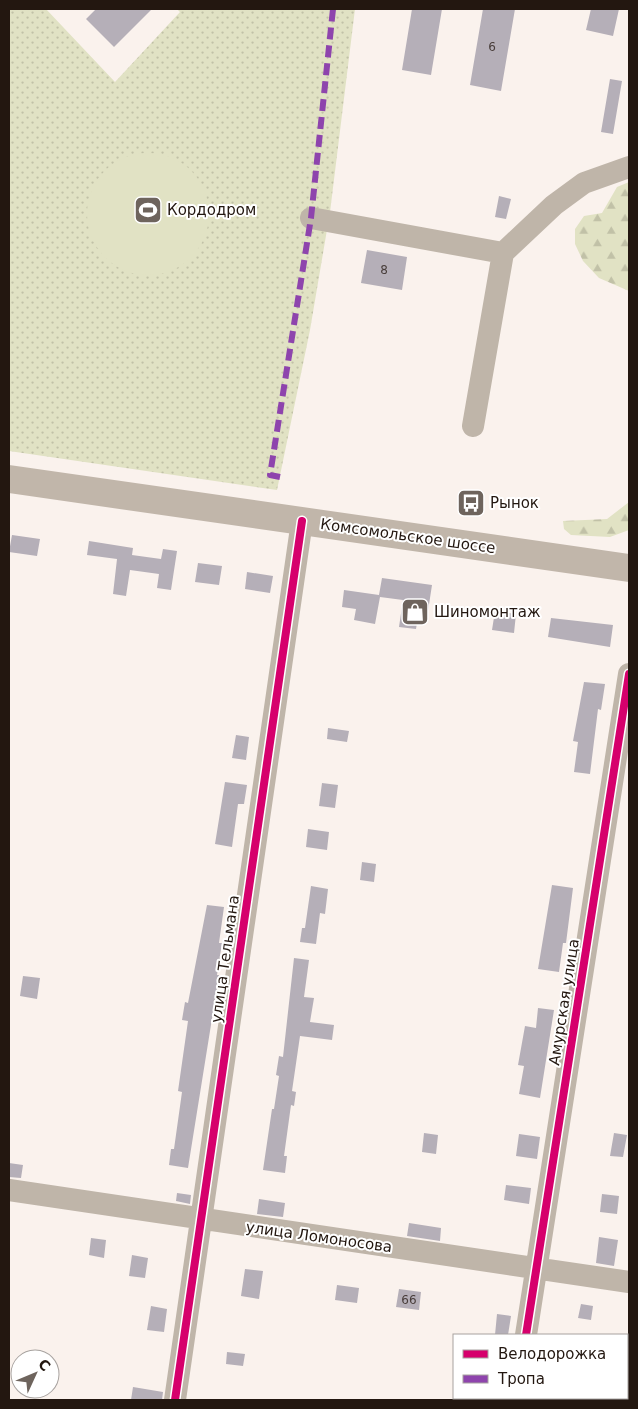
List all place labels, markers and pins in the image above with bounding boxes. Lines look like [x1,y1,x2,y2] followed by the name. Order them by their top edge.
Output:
[133,195,163,225] sports icon: Кордодром
[167,201,256,219] place label: Кордодром
[456,488,486,518] bus stop icon: Рынок
[490,494,539,512] place label: Рынок
[400,597,430,627] shop icon: Шиномонтаж
[434,603,541,621] place label: Шиномонтаж

